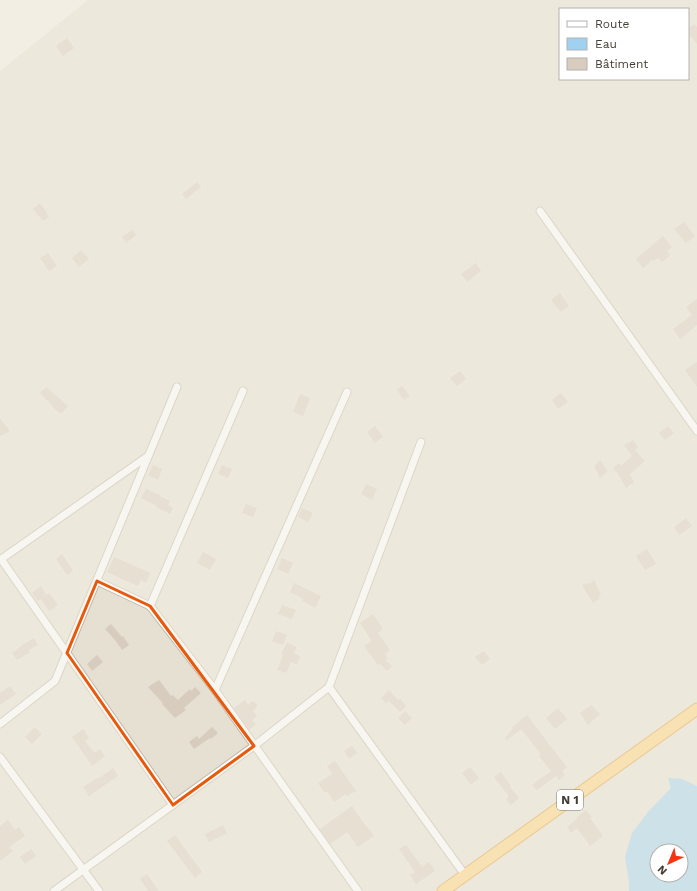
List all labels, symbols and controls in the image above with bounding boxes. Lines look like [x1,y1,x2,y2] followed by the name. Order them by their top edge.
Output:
[559,8,689,80] legend
[595,17,629,31] text: Route
[595,37,617,51] text: Eau
[595,57,648,71] text: Bâtiment
[557,790,583,810] road number: N 1
[649,843,689,883] north arrow
[655,862,670,877] text: N

